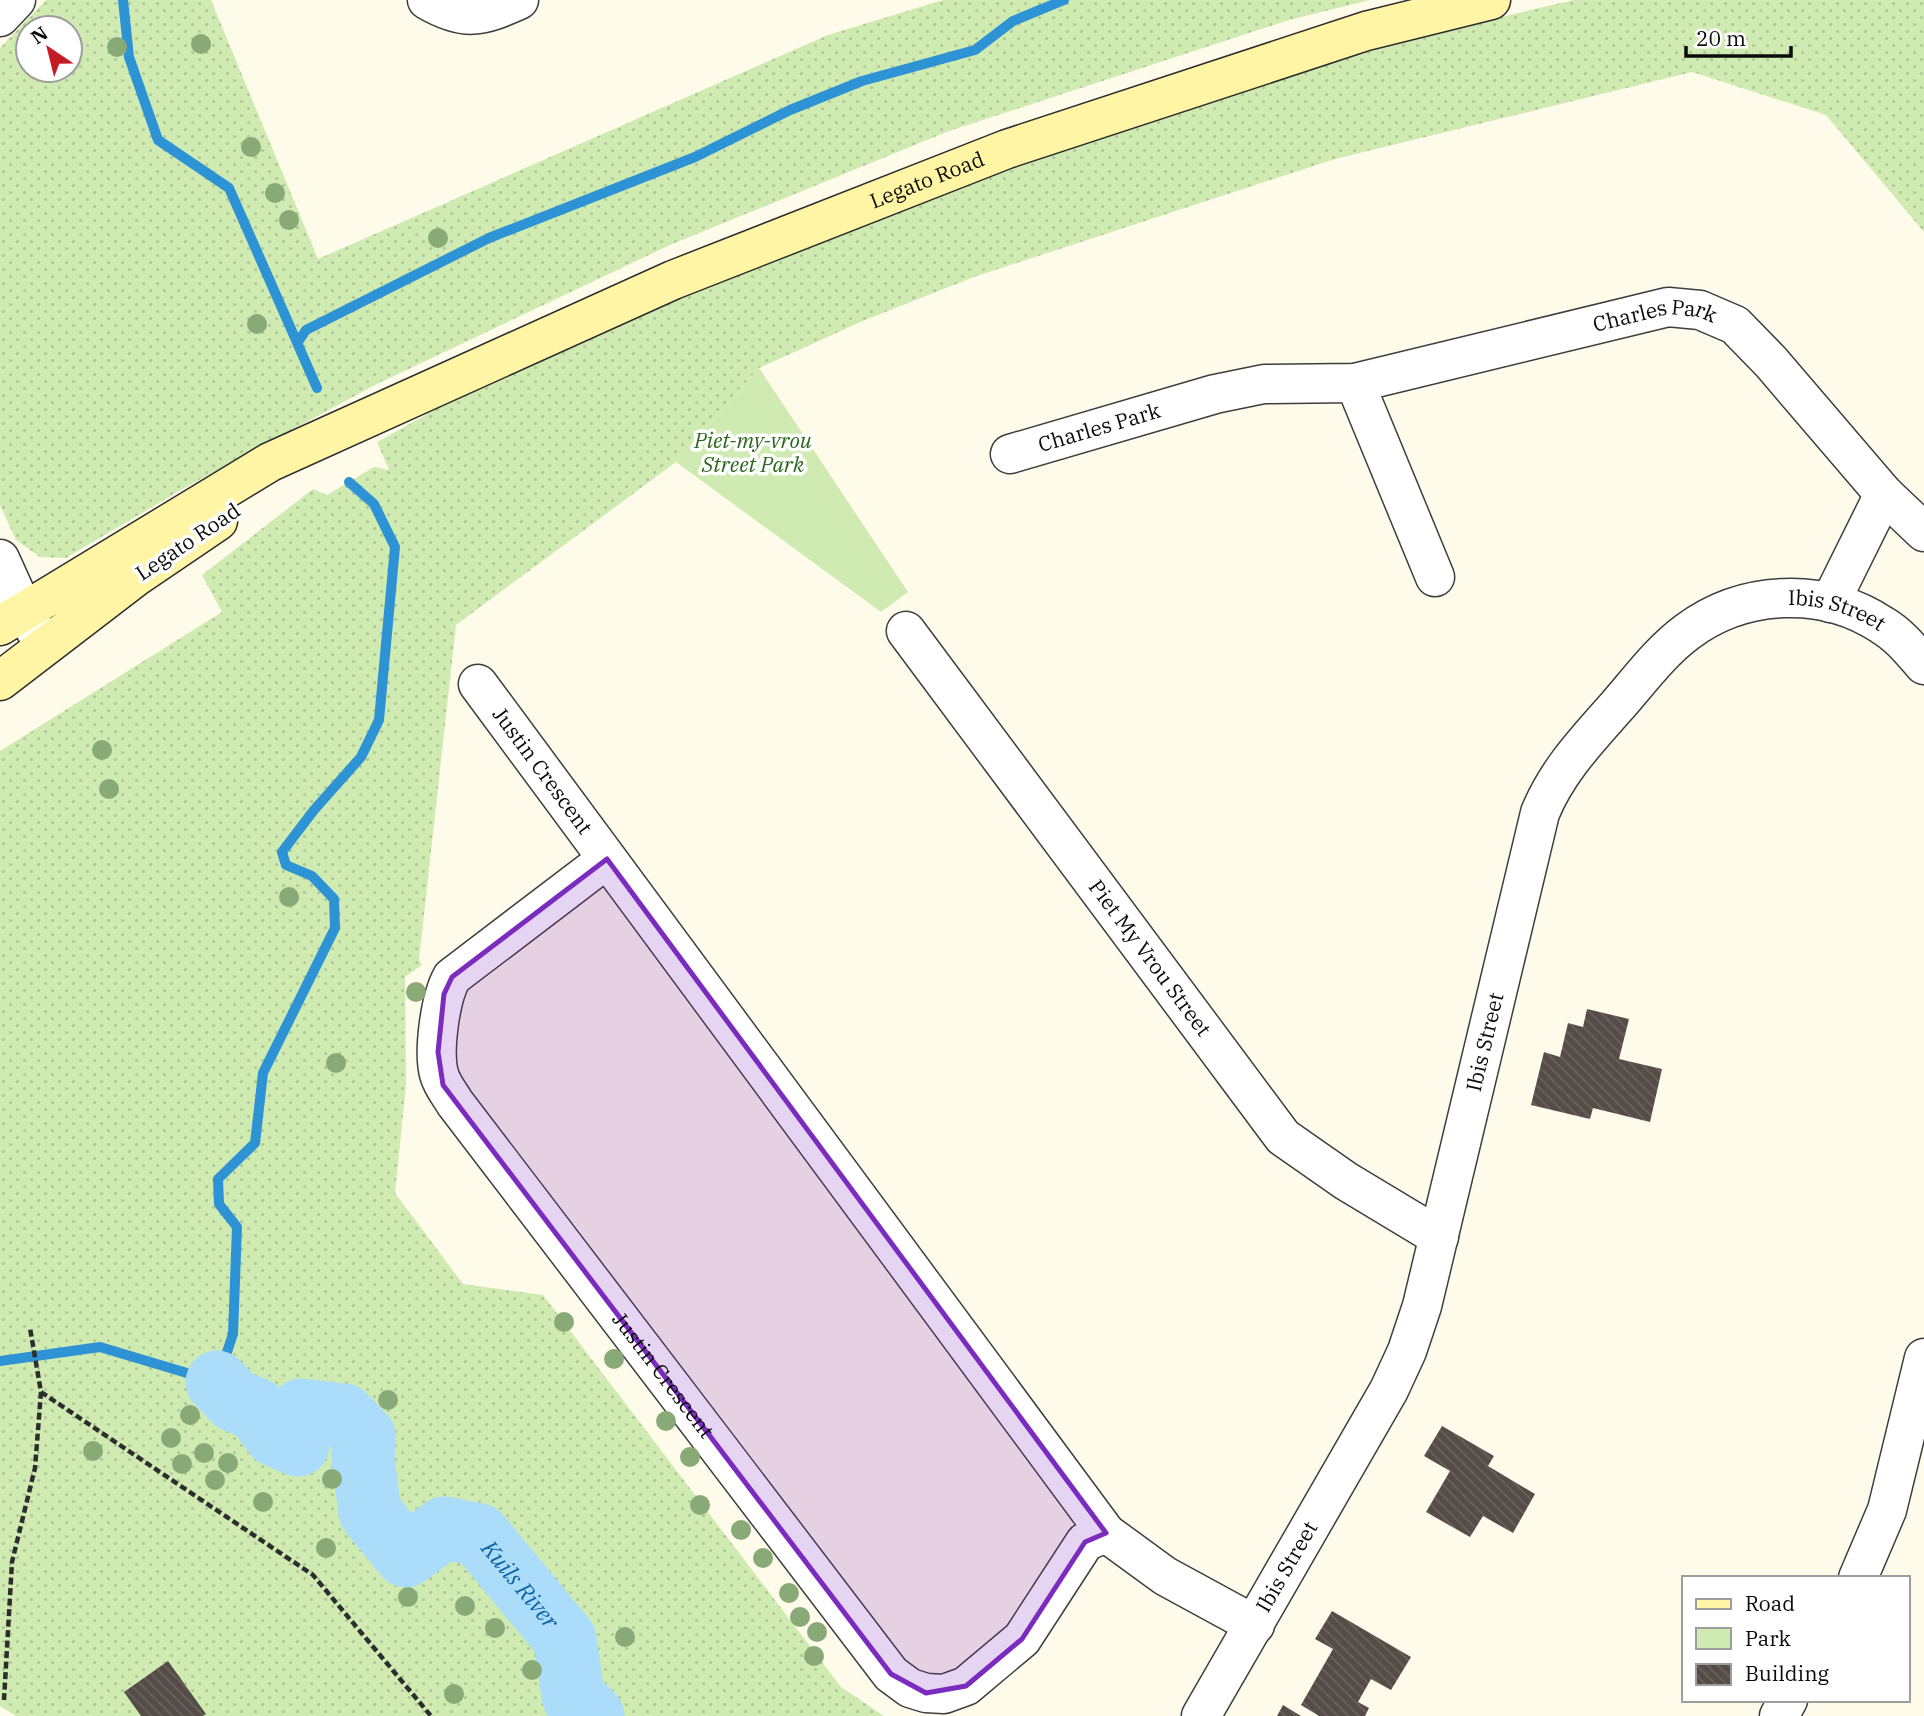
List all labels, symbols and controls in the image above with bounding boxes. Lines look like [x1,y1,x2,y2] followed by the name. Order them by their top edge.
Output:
[14,14,84,84] north arrow
[1686,14,1791,58] scale bar
[26,21,52,49] text: N
[1696,24,1746,52] text: 20 m
[865,144,988,214] street label: Legato Road
[1590,292,1722,338] street label: Charles Park
[1035,396,1164,458] street label: Charles Park
[693,426,812,478] park label: Piet-my-vrou Street Park
[130,496,245,586] street label: Legato Road
[1788,583,1891,637] street label: Ibis Street
[487,701,599,840] street label: Justin Crescent
[1083,874,1218,1042] street label: Piet My Vrou Street
[1459,990,1510,1094] street label: Ibis Street
[607,1306,721,1444] street label: Justin Crescent
[1249,1516,1323,1617] street label: Ibis Street
[475,1533,567,1635] water label: Kuils River
[1682,1576,1910,1702] legend
[1745,1589,1795,1617] text: Road
[1745,1624,1792,1652] text: Park
[1745,1659,1830,1687] text: Building

